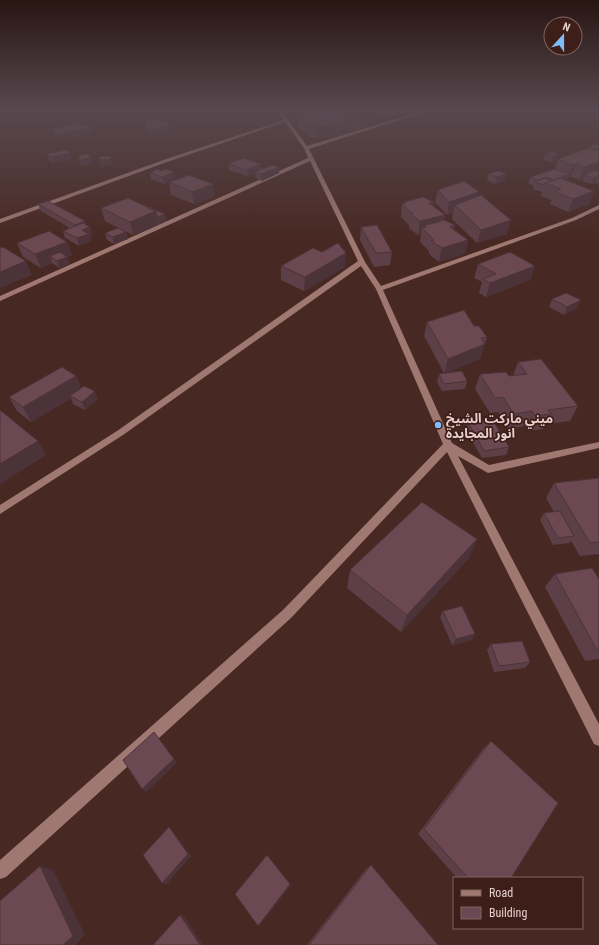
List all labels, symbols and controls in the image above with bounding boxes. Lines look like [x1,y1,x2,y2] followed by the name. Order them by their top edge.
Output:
[543,16,583,56] north arrow
[561,20,572,34] text: N
[446,411,553,441] place label: ميني ماركت الشيخ انور المجايدة
[433,420,443,430] marker: ميني ماركت الشيخ انور المجايدة
[453,877,583,929] legend
[489,886,513,900] text: Road
[489,906,527,920] text: Building

